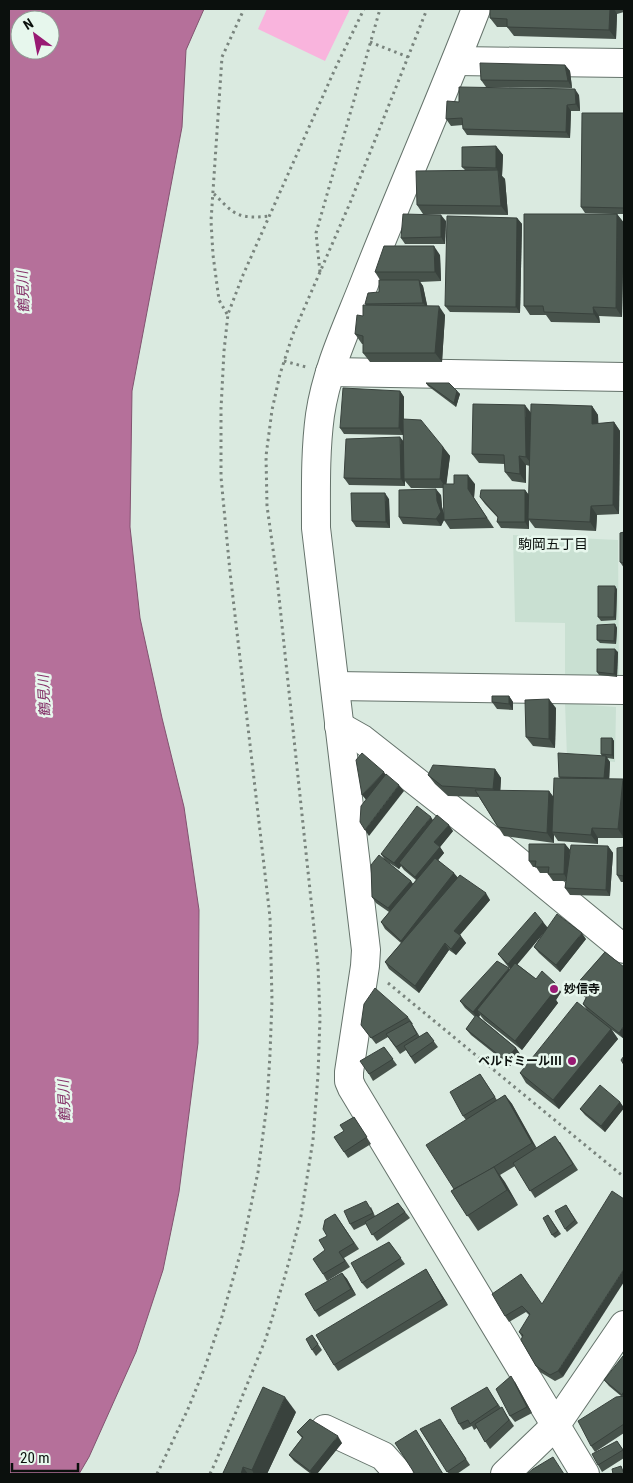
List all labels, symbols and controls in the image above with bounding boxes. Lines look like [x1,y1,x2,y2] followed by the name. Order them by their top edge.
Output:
[10,10,60,60] north arrow
[20,15,36,33] text: N
[14,269,32,313] water label: 鶴見川
[518,536,588,552] district label: 駒岡五丁目
[35,673,53,717] water label: 鶴見川
[564,982,600,996] place label: 妙信寺
[548,983,560,995] marker: 妙信寺
[478,1054,562,1068] place label: ベルドミールⅢ
[566,1055,578,1067] marker: ベルドミールⅢ
[55,1078,73,1122] water label: 鶴見川
[12,1440,79,1472] scale bar
[20,1449,50,1467] text: 20 m

